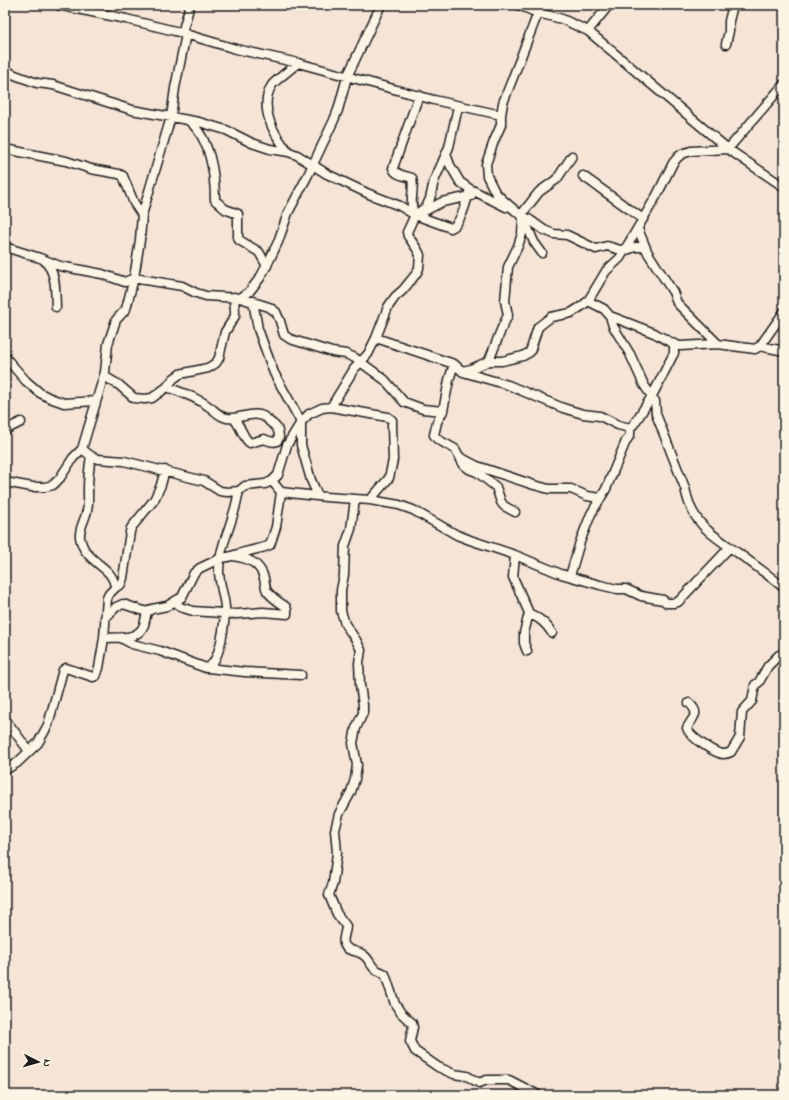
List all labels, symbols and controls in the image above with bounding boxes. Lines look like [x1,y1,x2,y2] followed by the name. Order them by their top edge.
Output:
[18,1042,58,1082] north arrow
[39,1058,55,1067] text: N

